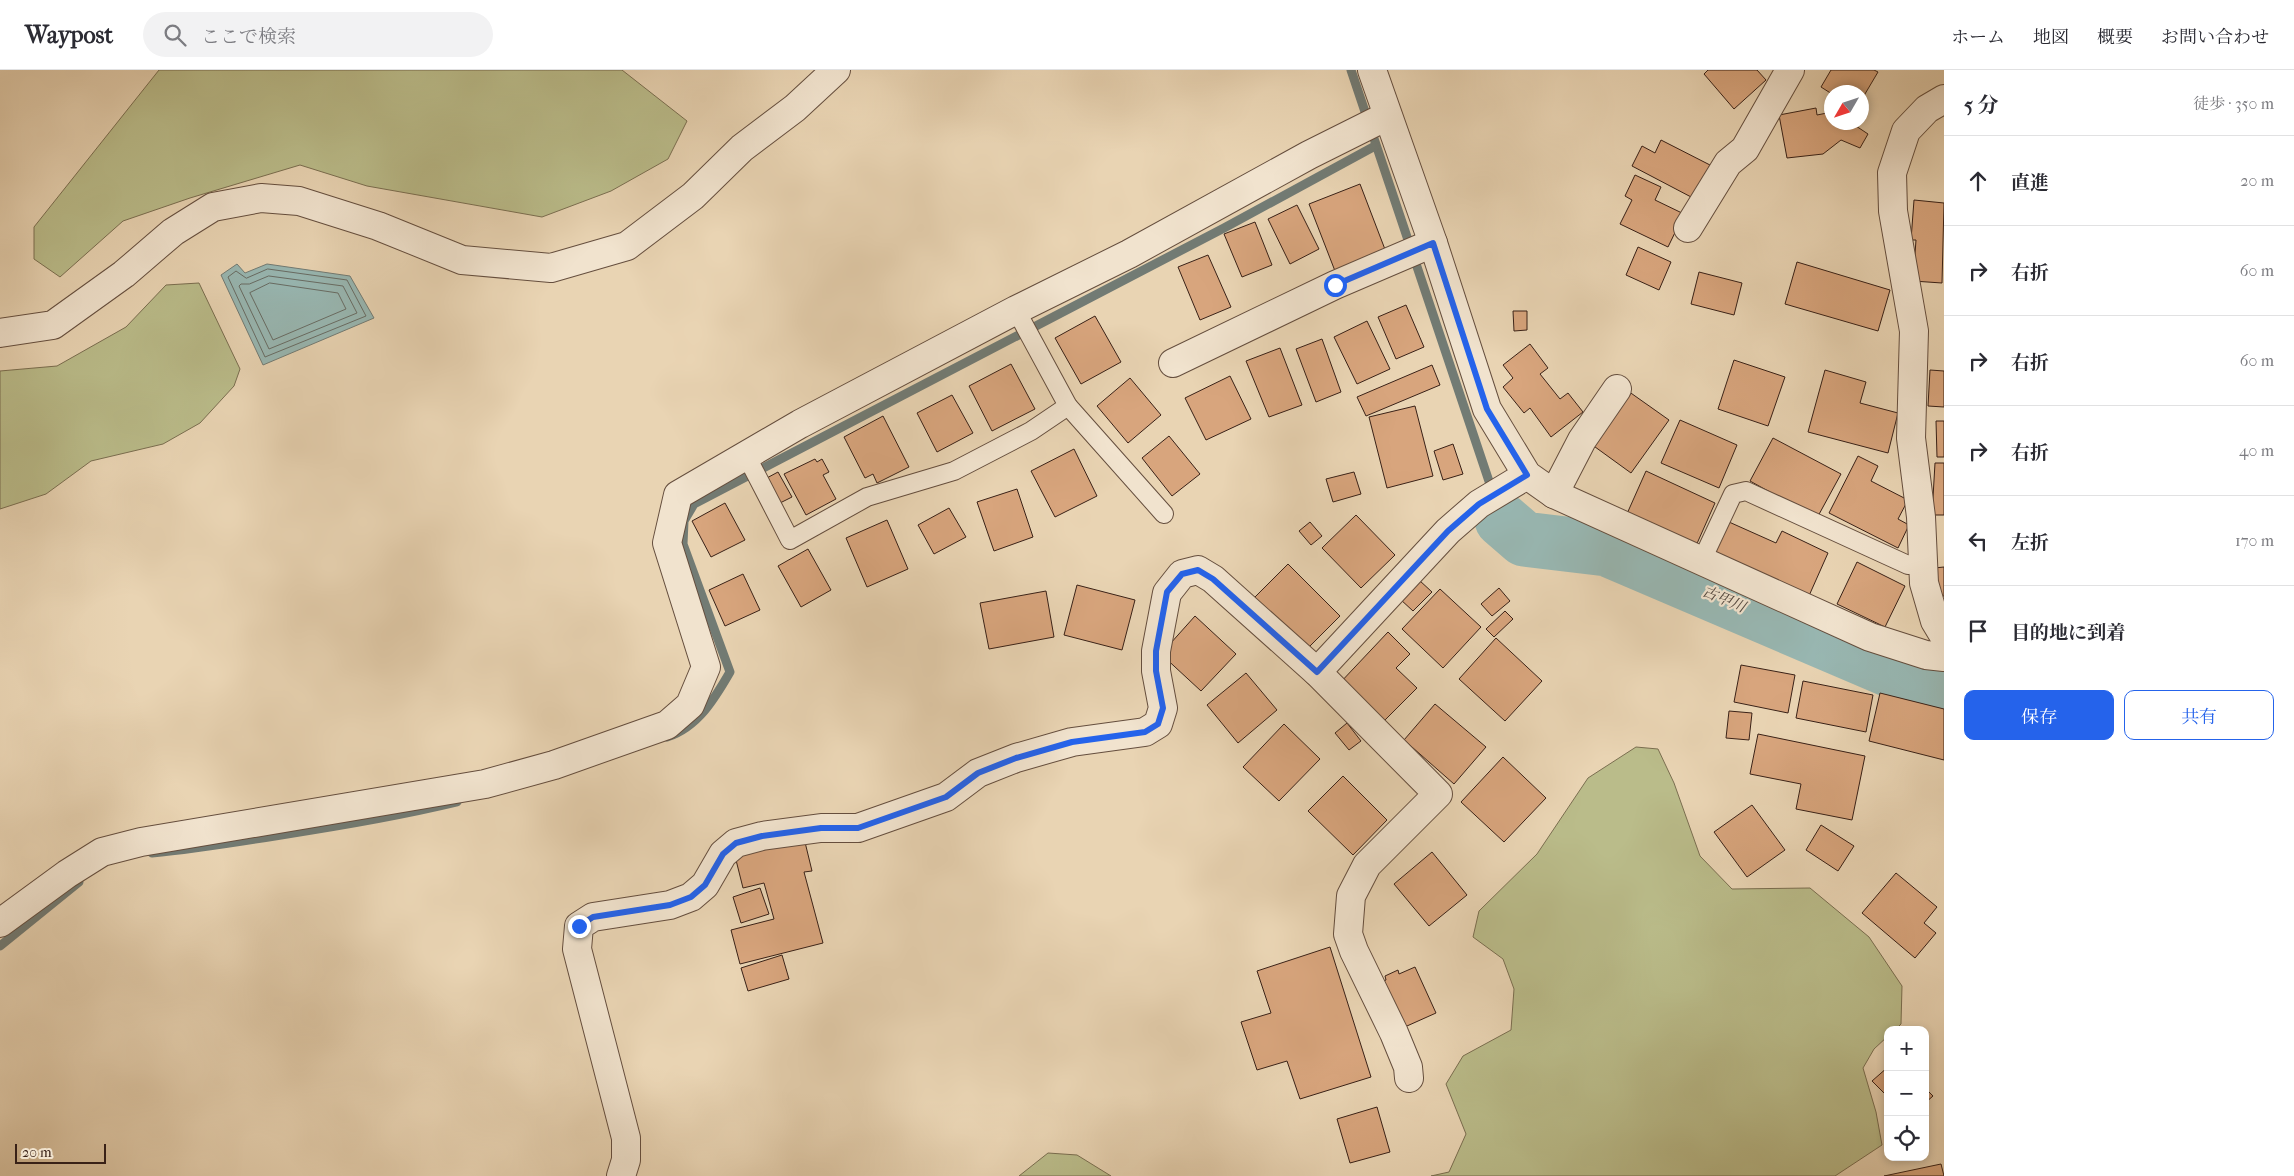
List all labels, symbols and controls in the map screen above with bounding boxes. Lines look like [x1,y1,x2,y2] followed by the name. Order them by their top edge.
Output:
[143,12,493,57] search box
[25,21,113,49] text: Waypost
[161,21,189,49] icon: search
[201,26,296,48] text: ここで検索
[1951,27,2005,48] text: ホーム
[2033,27,2069,48] text: 地図
[2097,27,2133,48] text: 概要
[2161,27,2269,48] text: お問い合わせ
[1824,85,1869,130] north arrow
[1964,93,1999,117] text: 5 分
[2193,94,2274,113] text: 徒歩 · 350 m
[1964,167,1992,195] icon: ahead
[2240,171,2274,190] text: 20 m
[2011,172,2049,194] text: 直進
[1964,257,1992,285] icon: right
[2240,261,2274,280] text: 60 m
[2011,262,2049,284] text: 右折
[1324,274,1347,297] route start
[1964,347,1992,375] icon: right
[2240,351,2274,370] text: 60 m
[2011,352,2049,374] text: 右折
[1964,437,1992,465] icon: right
[2239,441,2274,460] text: 40 m
[2011,442,2049,464] text: 右折
[1964,527,1992,555] icon: left
[2235,531,2274,550] text: 170 m
[2011,532,2049,554] text: 左折
[1700,582,1750,617] water label: 古甲川
[1964,617,1992,645] icon: arrive
[2011,622,2125,644] text: 目的地に到着
[1964,690,2114,740] button: 保存
[2124,690,2274,740] button: 共有
[568,915,591,938] route end
[1884,1026,1929,1161] map controls
[1884,1026,1929,1071] button: +
[1884,1071,1929,1116] button: −
[1884,1116,1929,1161] button: locate
[15,1141,106,1164] scale bar
[22,1144,52,1161] text: 20 m

